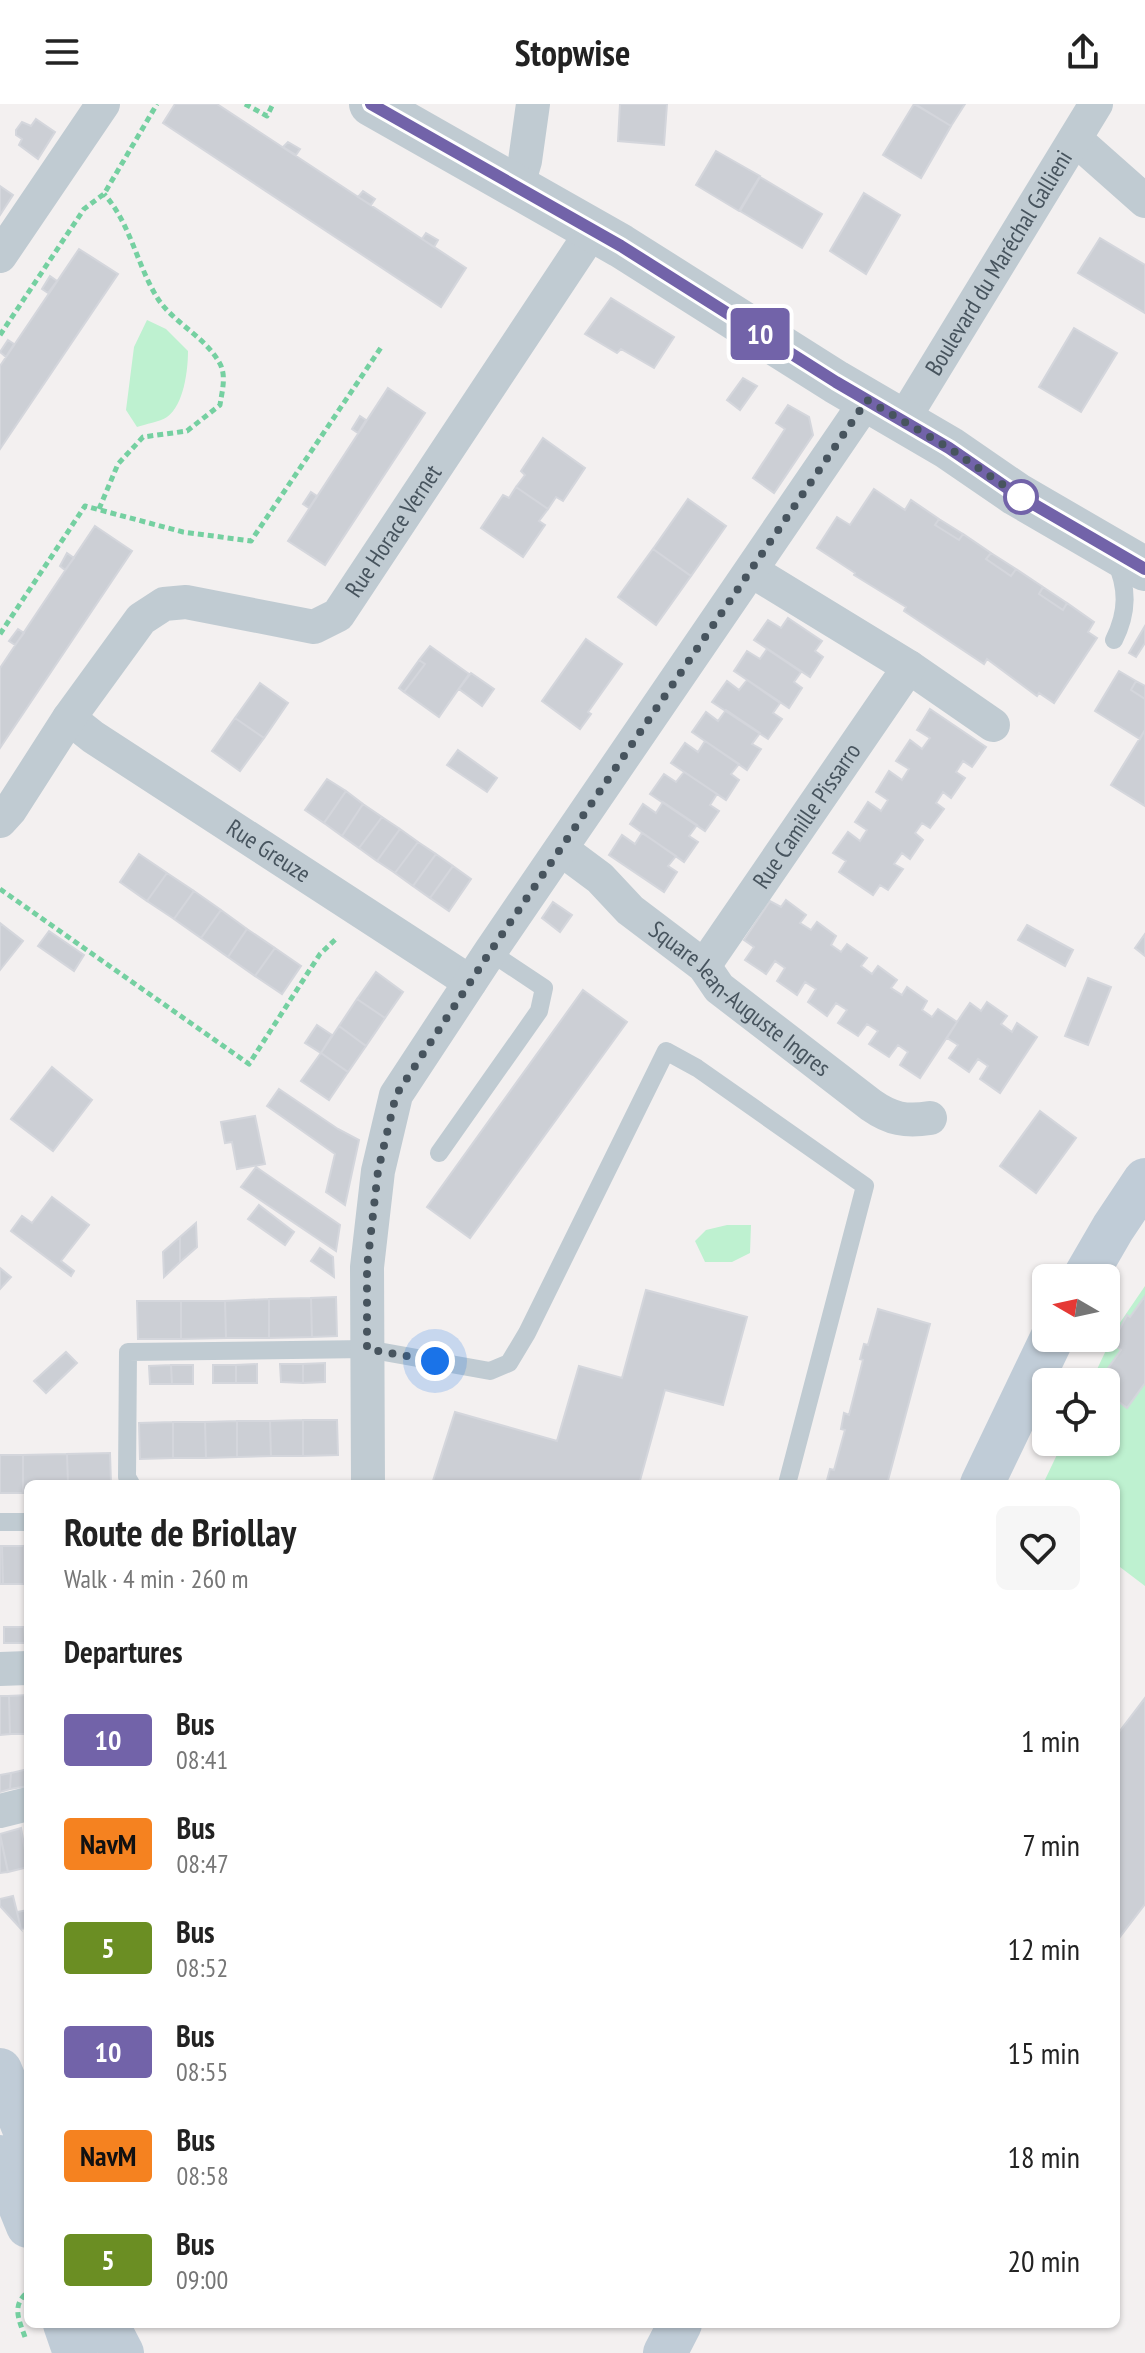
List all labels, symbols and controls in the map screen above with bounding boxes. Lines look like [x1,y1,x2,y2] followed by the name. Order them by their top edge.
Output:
[515,29,630,76] text: Stopwise
[40,30,84,74] icon: menu
[1061,30,1105,74] icon: share
[918,144,1079,381] street label: Boulevard du Maréchal Gallieni
[724,308,796,360] line badge: 10
[747,315,773,352] text: 10
[338,458,448,603] street label: Rue Horace Vernet
[1004,480,1038,514] unlabelled marker
[746,737,867,894] street label: Rue Camille Pissarro
[221,812,317,889] street label: Rue Greuze
[643,914,837,1083] street label: Square Jean-Auguste Ingres
[1032,1264,1120,1352] north arrow
[1032,1264,1120,1456] map controls
[415,1341,455,1381] your location
[1032,1368,1120,1456] button: locate
[996,1506,1080,1590] button: heart
[64,1507,296,1556] text: Route de Briollay
[64,1562,248,1595] text: Walk · 4 min · 260 m
[64,1632,182,1671] text: Departures
[176,1704,215,1743] text: Bus
[95,1721,121,1758] text: 10
[1021,1721,1080,1760] text: 1 min
[176,1743,228,1776] text: 08:41
[176,1808,215,1847] text: Bus
[80,1825,136,1862] text: NavM
[1022,1825,1080,1864] text: 7 min
[176,1847,229,1880] text: 08:47
[176,1912,215,1951] text: Bus
[101,1929,115,1966] text: 5
[1007,1929,1080,1968] text: 12 min
[176,1951,228,1984] text: 08:52
[176,2016,215,2055] text: Bus
[95,2033,121,2070] text: 10
[1007,2033,1080,2072] text: 15 min
[176,2055,228,2088] text: 08:55
[176,2120,215,2159] text: Bus
[80,2137,136,2174] text: NavM
[1007,2137,1080,2176] text: 18 min
[176,2159,229,2192] text: 08:58
[176,2224,215,2263] text: Bus
[101,2241,115,2278] text: 5
[1007,2241,1080,2280] text: 20 min
[176,2263,228,2296] text: 09:00

